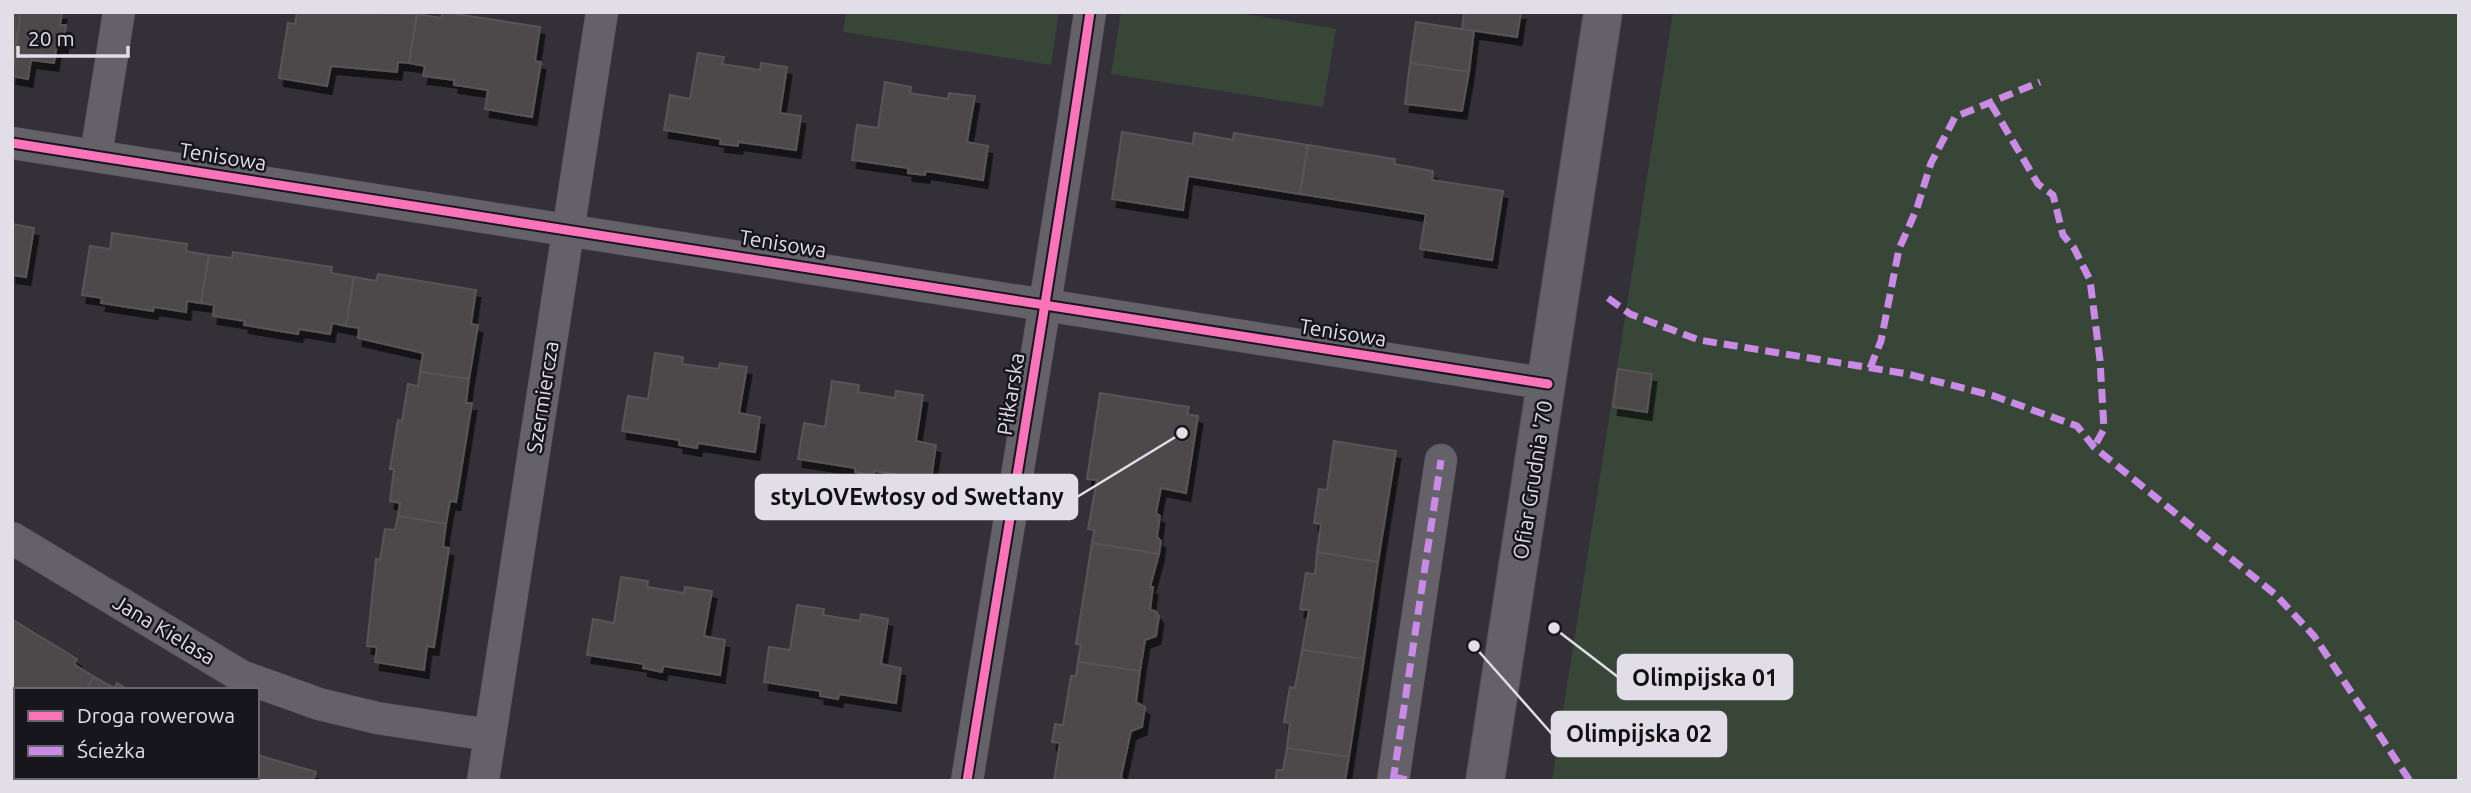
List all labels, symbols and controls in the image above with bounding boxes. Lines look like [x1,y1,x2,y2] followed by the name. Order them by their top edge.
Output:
[18,14,128,58] scale bar
[28,26,75,50] text: 20 m
[178,137,268,175] street label: Tenisowa
[738,224,828,262] street label: Tenisowa
[1298,313,1388,351] street label: Tenisowa
[521,339,563,455] street label: Szermiercza
[992,351,1028,437] street label: Piłkarska
[1508,399,1556,561] street label: Ofiar Grudnia '70
[756,475,1077,519] callout: styLOVEwłosy od Swetłany
[770,484,1064,509] text: styLOVEwłosy od Swetłany
[109,589,220,669] street label: Jana Kielasa
[1618,655,1792,699] callout: Olimpijska 01
[1632,665,1778,690] text: Olimpijska 01
[14,688,259,779] legend
[77,703,235,727] text: Droga rowerowa
[1552,712,1726,756] callout: Olimpijska 02
[1566,721,1712,746] text: Olimpijska 02
[77,738,146,762] text: Ścieżka

